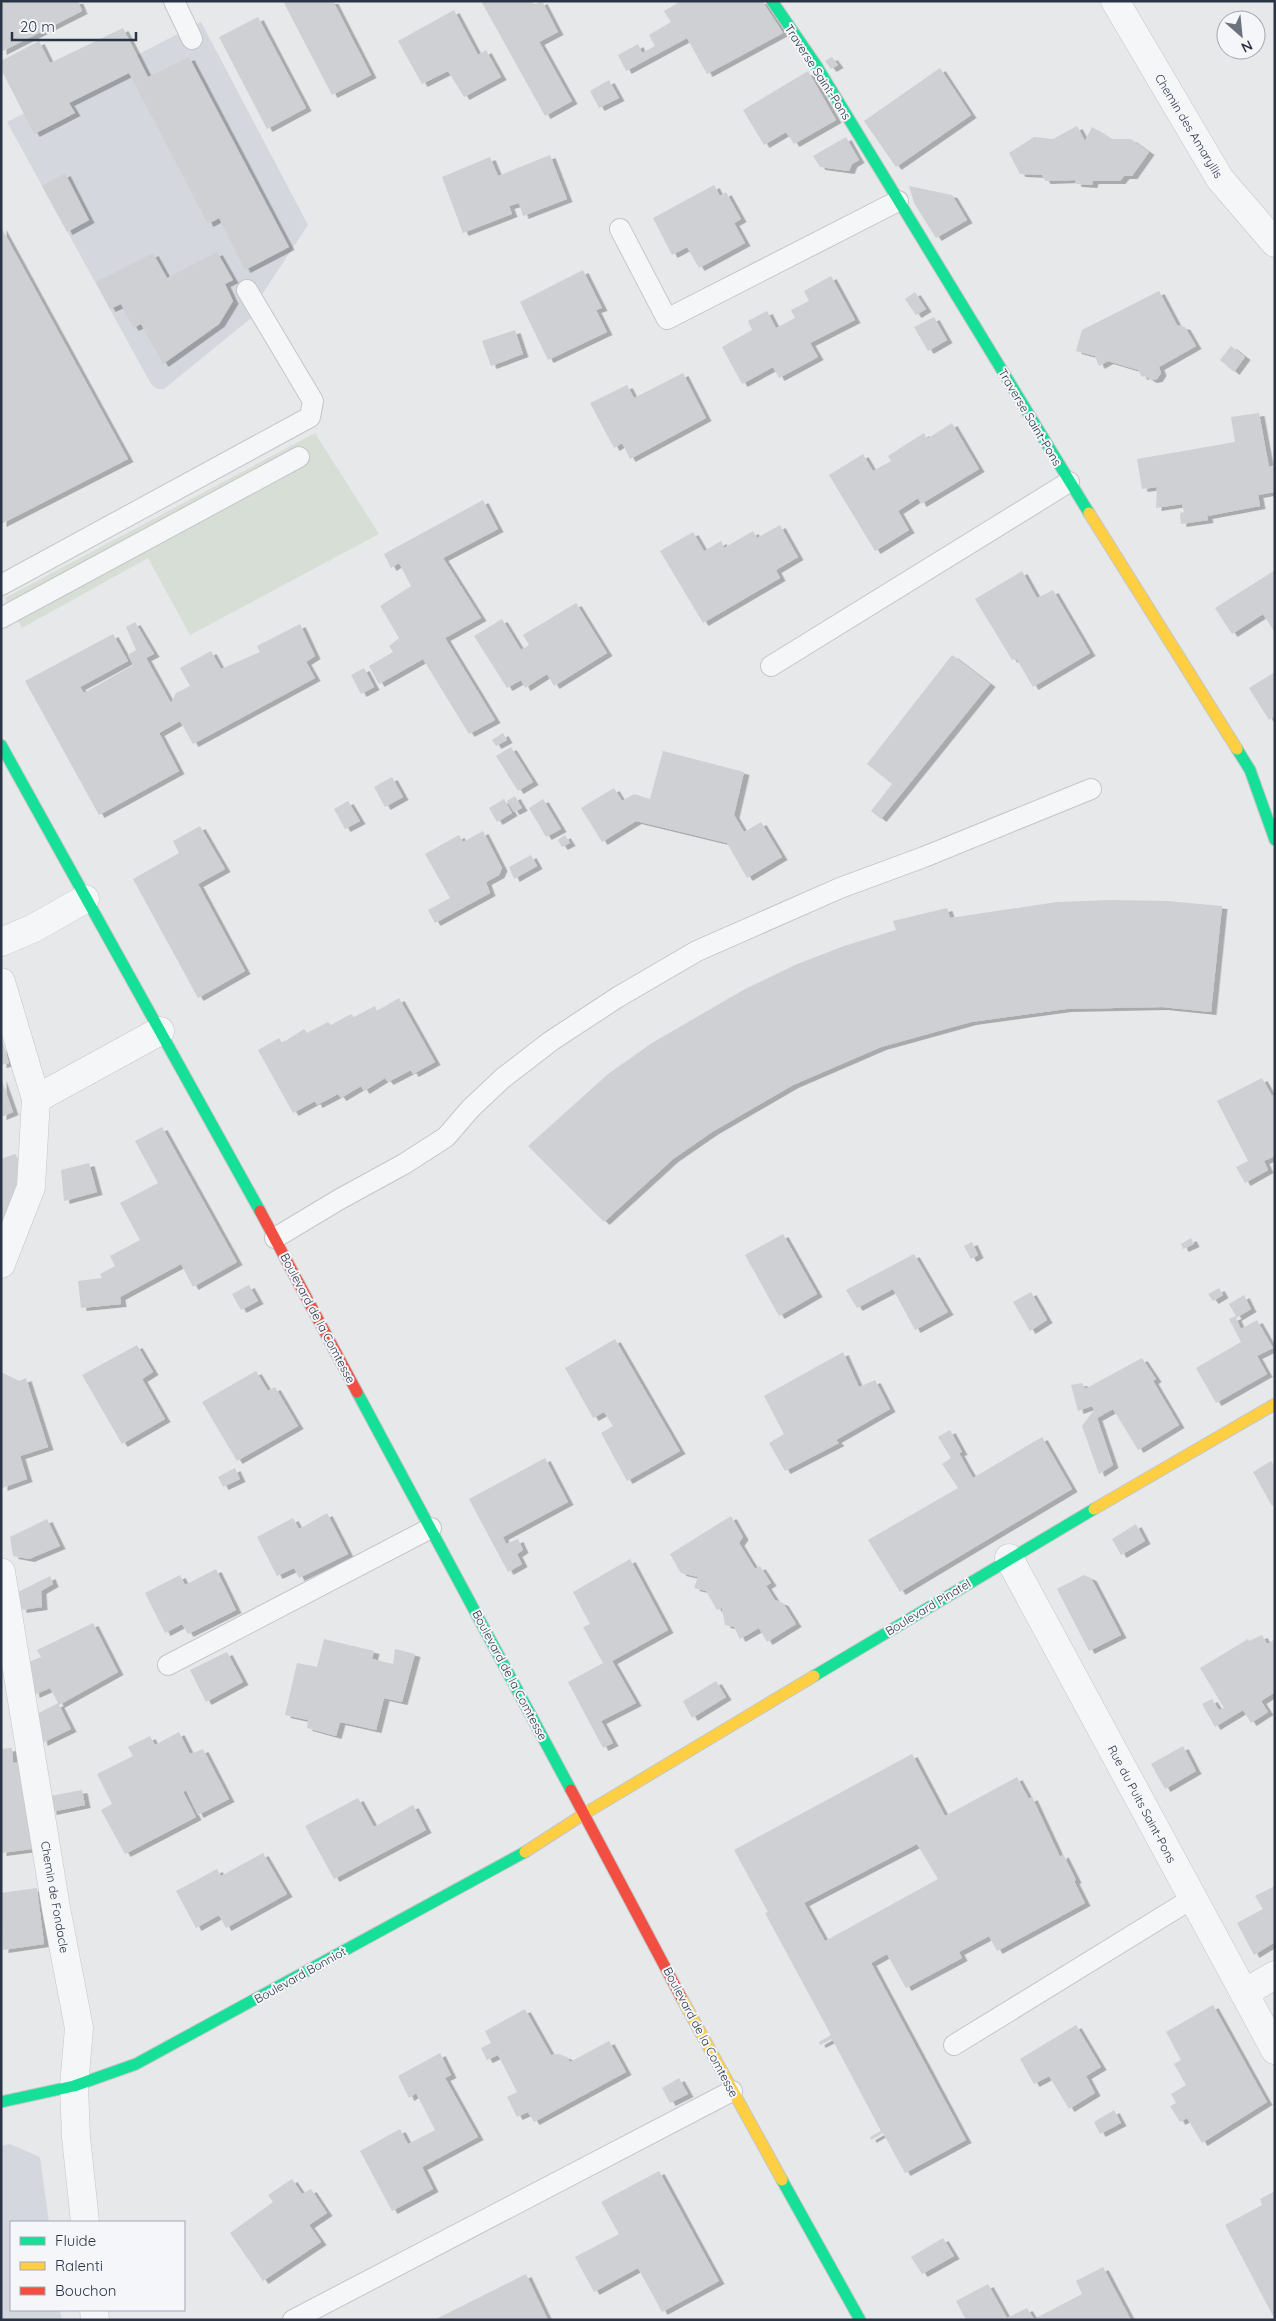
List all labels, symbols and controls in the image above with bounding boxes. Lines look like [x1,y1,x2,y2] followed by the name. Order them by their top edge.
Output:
[12,10,136,42] scale bar
[1216,10,1266,60] north arrow
[20,17,55,36] text: 20 m
[782,22,855,123] street label: Traverse Saint-Pons
[1238,36,1256,57] text: N
[1152,71,1226,181] street label: Chemin des Amaryllis
[995,366,1065,469] street label: Traverse Saint-Pons
[277,1250,359,1386] street label: Boulevard de la Comtesse
[882,1576,974,1638] street label: Boulevard Pinatel
[469,1607,551,1743] street label: Boulevard de la Comtesse
[1105,1743,1180,1866] street label: Rue du Puits Saint-Pons
[38,1840,72,1954] street label: Chemin de Fondacle
[252,1944,348,2006] street label: Boulevard Bonniot
[660,1964,742,2100] street label: Boulevard de la Comtesse
[10,2221,185,2311] legend
[55,2231,96,2250] text: Fluide
[55,2256,103,2275] text: Ralenti
[55,2281,116,2300] text: Bouchon

